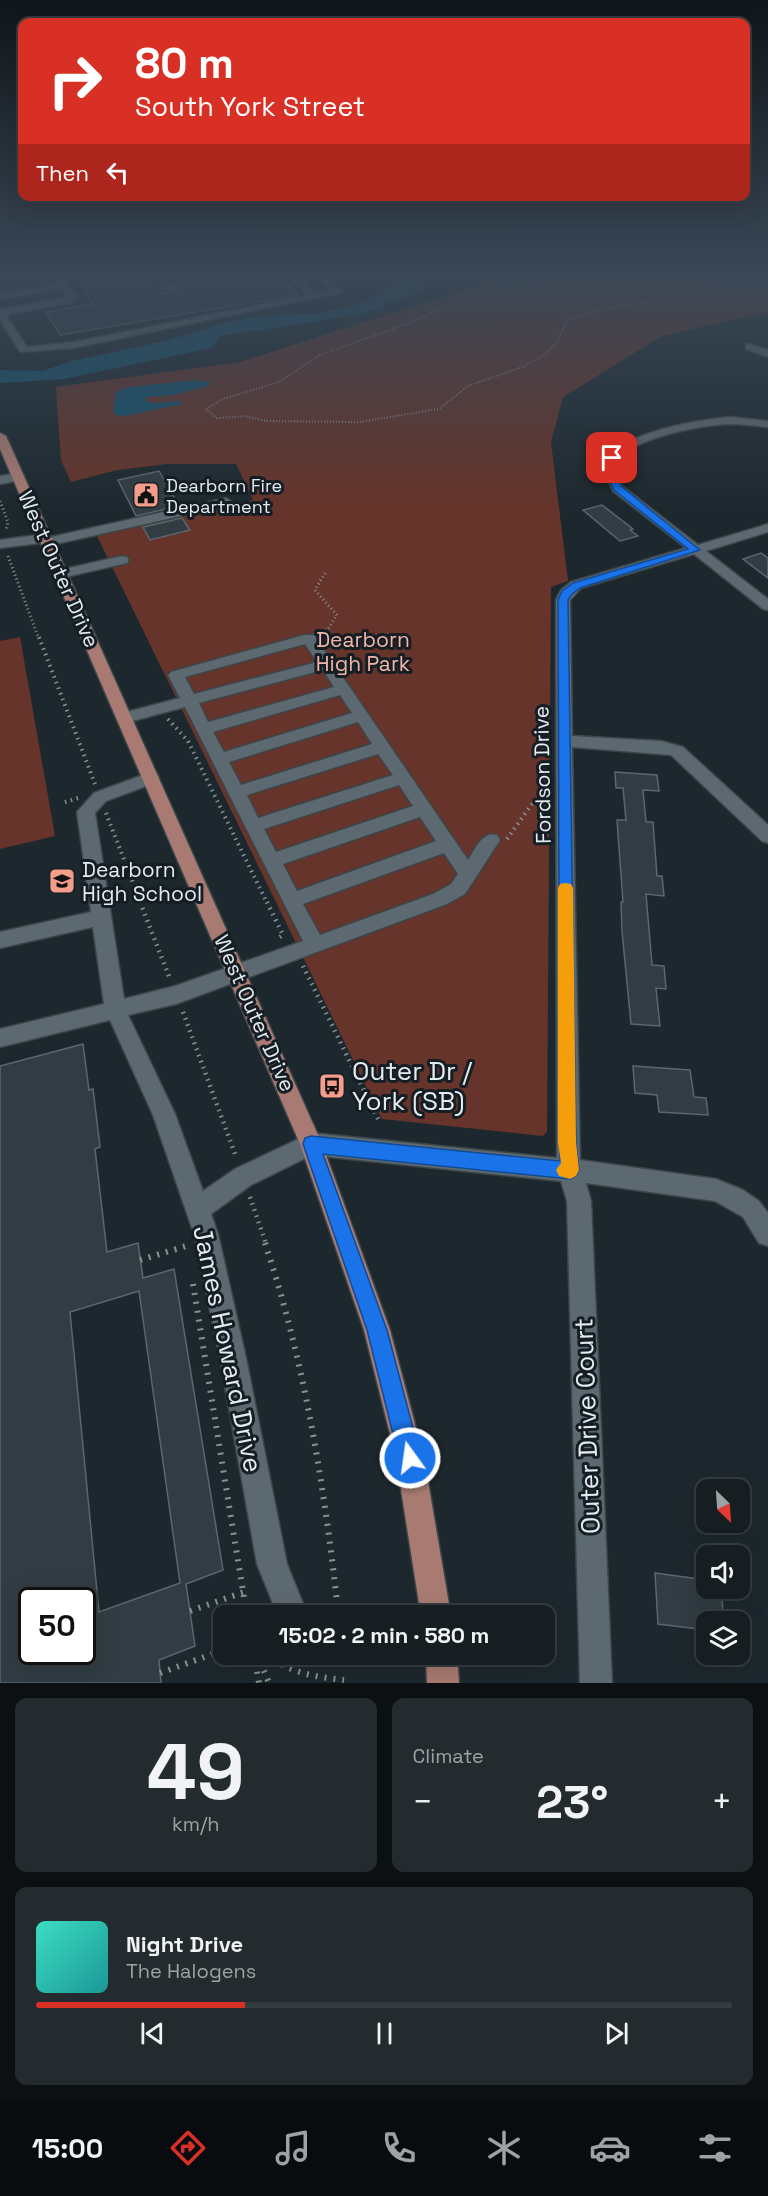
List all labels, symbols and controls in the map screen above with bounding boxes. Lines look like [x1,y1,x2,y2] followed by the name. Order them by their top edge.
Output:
[135,37,234,90] text: 80 m
[36,42,114,120] icon: right
[135,89,365,124] text: South York Street
[101,156,134,189] icon: left
[36,159,89,187] text: Then
[586,432,637,483] pin
[595,441,628,474] icon: arrive
[166,474,282,518] place label: Dearborn Fire Department
[131,480,161,510] public building icon: Dearborn Fire Department
[12,486,106,652] street label: West Outer Drive
[316,626,410,677] park label: Dearborn High Park
[527,706,557,844] street label: Fordson Drive
[82,856,202,907] place label: Dearborn High School
[47,866,77,896] school or university icon: Dearborn High School
[208,930,302,1096] street label: West Outer Drive
[352,1054,472,1118] place label: Outer Dr / York (SB)
[317,1071,347,1101] bus stop icon: Outer Dr / York (SB)
[185,1223,271,1475] street label: James Howard Drive
[566,1317,608,1535] street label: Outer Drive Court
[378,1426,442,1490] position arrow
[696,1479,750,1533] north arrow
[696,1479,750,1665] map controls
[696,1545,750,1599] button: sound
[18,1587,96,1665] speed limit sign: 50
[696,1611,750,1665] button: layers
[279,1621,489,1649] text: 15:02 · 2 min · 580 m
[147,1722,245,1822] text: 49
[413,1743,484,1769] text: Climate
[536,1774,608,1831] text: 23°
[413,1781,433,1823] text: −
[712,1781,732,1823] text: +
[172,1811,220,1837] text: km/h
[126,1930,243,1958] text: Night Drive
[126,1958,256,1984] text: The Halogens
[136,2017,169,2050] icon: previous
[368,2017,401,2050] icon: pause
[600,2017,633,2050] icon: next
[167,2127,209,2169] icon: directions
[272,2127,314,2169] icon: music
[378,2127,420,2169] icon: phone
[483,2127,525,2169] icon: climate
[589,2127,631,2169] icon: car
[694,2127,736,2169] icon: filters
[32,2131,103,2166] text: 15:00

